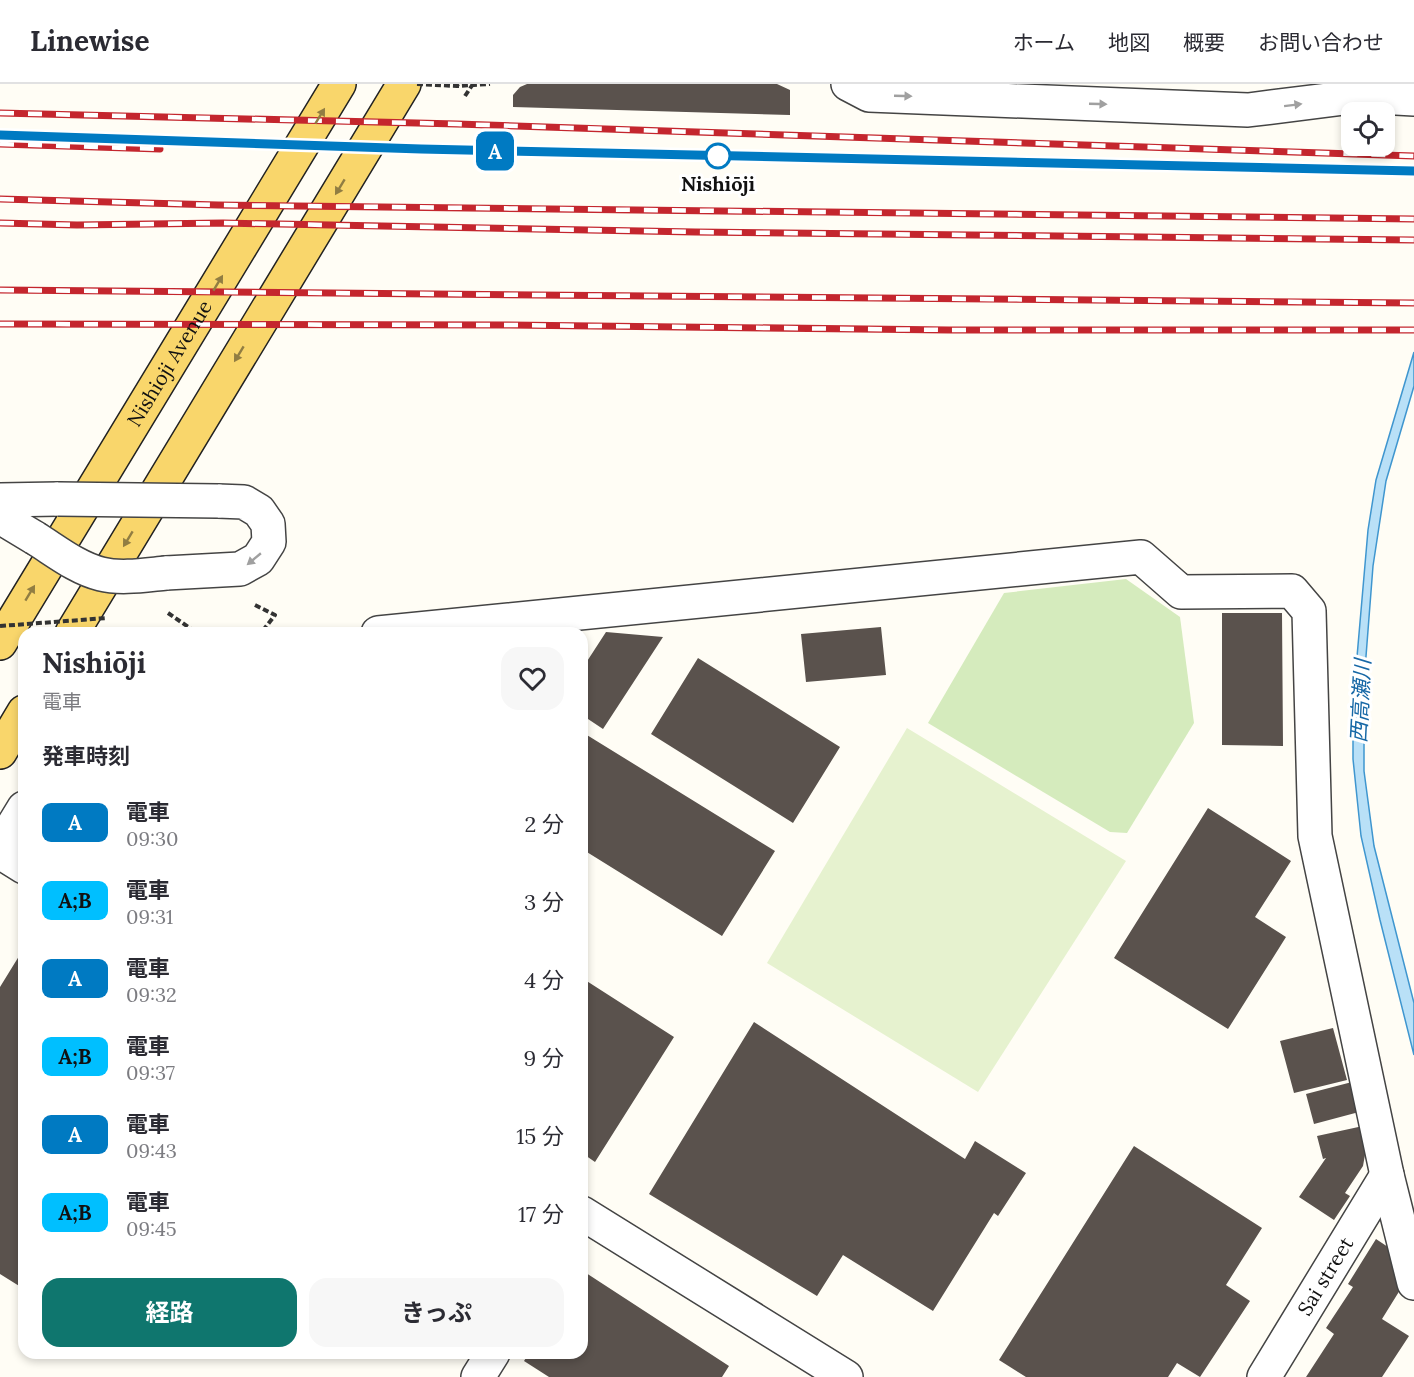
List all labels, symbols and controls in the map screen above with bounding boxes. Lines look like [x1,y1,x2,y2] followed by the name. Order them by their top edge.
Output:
[30,23,150,59] text: Linewise
[1013,29,1075,56] text: ホーム
[1108,29,1150,56] text: 地図
[1183,29,1225,56] text: 概要
[1258,29,1384,56] text: お問い合わせ
[894,92,913,101] one-way arrow
[1089,100,1108,109] one-way arrow
[1283,100,1302,109] one-way arrow
[1341,102,1395,156] map controls
[1341,102,1395,156] button: locate
[314,108,325,124] one-way arrow
[476,132,514,170] line badge: A
[488,138,502,165] text: A
[705,143,731,169] marker: Nishiōji
[681,171,756,196] place label: Nishiōji
[334,179,345,195] one-way arrow
[213,275,224,291] one-way arrow
[121,295,217,431] street label: Nishioji Avenue
[234,346,245,362] one-way arrow
[123,531,133,548] one-way arrow
[247,552,262,565] one-way arrow
[25,584,35,601] one-way arrow
[42,645,146,681] text: Nishiōji
[501,647,564,710] button: heart
[1345,656,1376,744] water label: 西高瀬川
[42,689,82,714] text: 電車
[42,742,130,770] text: 発車時刻
[126,798,170,826] text: 電車
[68,809,82,836] text: A
[524,810,564,838] text: 2 分
[126,826,179,851] text: 09:30
[126,876,170,904] text: 電車
[58,887,92,914] text: A;B
[524,888,564,916] text: 3 分
[126,904,173,929] text: 09:31
[126,954,170,982] text: 電車
[68,965,82,992] text: A
[524,966,564,994] text: 4 分
[126,982,177,1007] text: 09:32
[126,1032,170,1060] text: 電車
[58,1043,92,1070] text: A;B
[523,1044,564,1072] text: 9 分
[126,1060,175,1085] text: 09:37
[126,1110,170,1138] text: 電車
[68,1121,82,1148] text: A
[516,1122,564,1150] text: 15 分
[126,1138,177,1163] text: 09:43
[126,1188,170,1216] text: 電車
[58,1199,92,1226] text: A;B
[518,1200,564,1228] text: 17 分
[126,1216,177,1241] text: 09:45
[1292,1232,1358,1320] street label: Sai street
[42,1278,297,1347] button: 経路
[309,1278,564,1347] button: きっぷ

